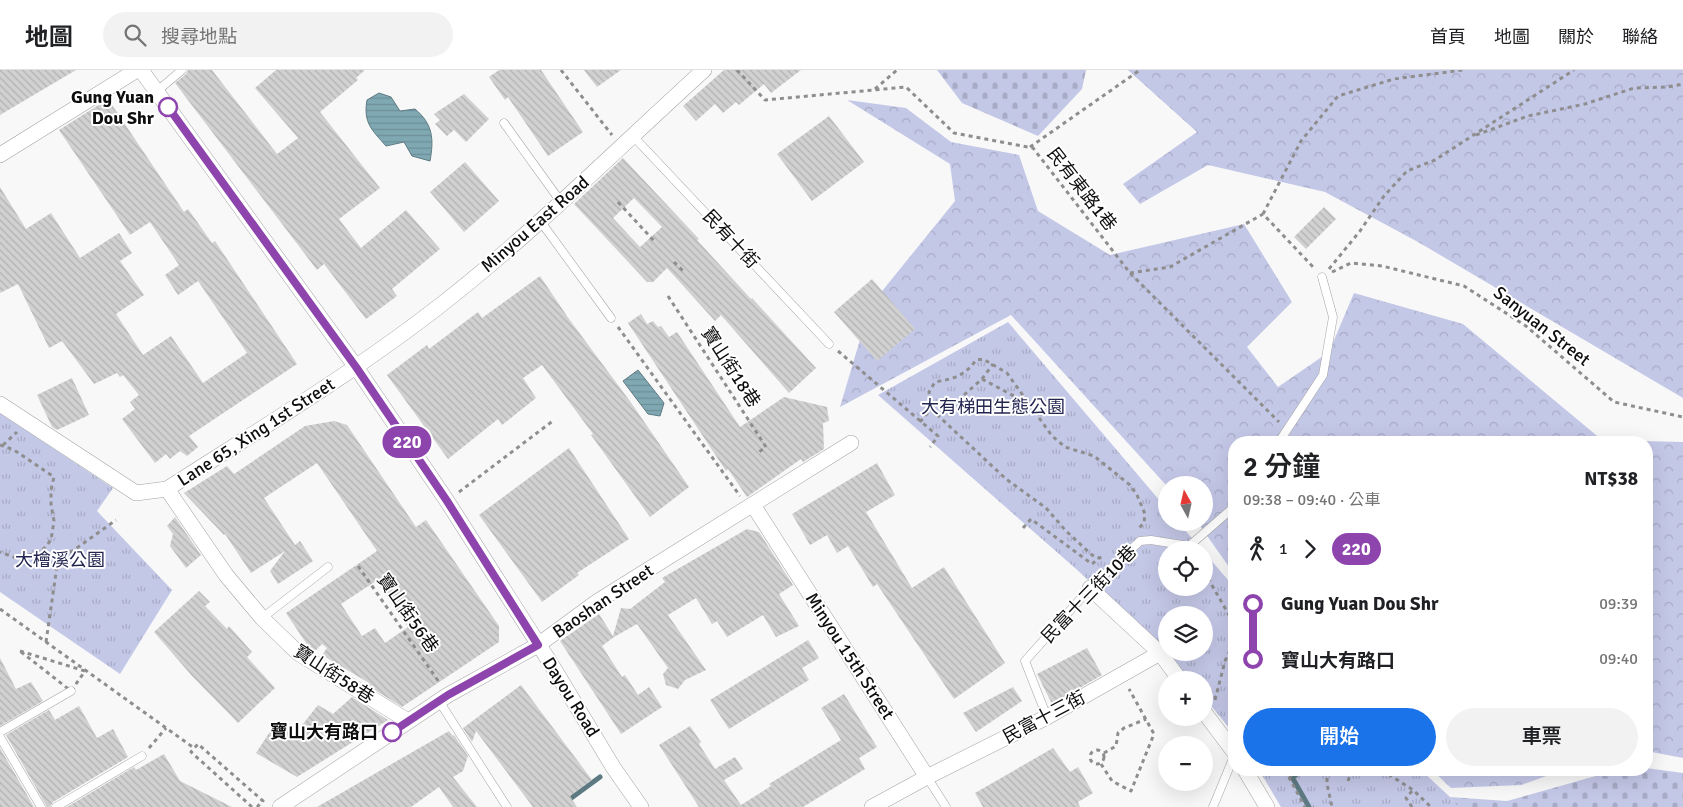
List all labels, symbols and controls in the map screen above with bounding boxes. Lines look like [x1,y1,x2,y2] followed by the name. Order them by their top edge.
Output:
[103,12,453,57] search box
[121,21,149,49] icon: search
[25,22,73,52] text: 地圖
[161,25,237,49] text: 搜尋地點
[1430,26,1466,48] text: 首頁
[1494,26,1530,48] text: 地圖
[1558,26,1594,48] text: 關於
[1622,26,1658,48] text: 聯絡
[71,86,155,129] place label: Gung Yuan Dou Shr
[158,97,178,117] marker: Gung Yuan Dou Shr
[1043,143,1121,235] street label: 民有東路1巷
[476,171,594,277] street label: Minyou East Road
[698,205,764,273] street label: 民有十街
[1489,281,1595,371] street label: Sanyuan Street
[697,323,765,411] street label: 寶山街18巷
[173,373,339,491] street label: Lane 65, Xing 1st Street
[921,396,1065,418] park label: 大有梯田生態公園
[378,426,436,458] line badge: 220
[392,431,422,453] text: 220
[1243,450,1320,484] text: 2 分鐘
[1584,467,1638,491] text: NT$38
[1158,476,1212,531] north arrow
[1158,476,1213,791] map controls
[1243,490,1380,510] text: 09:38 – 09:40 · 公車
[1243,535,1271,563] icon: walk
[1296,535,1324,563] icon: forward
[1342,538,1371,560] text: 220
[1279,539,1288,559] text: 1
[1037,541,1141,647] street label: 民富十三街10巷
[1158,541,1213,596] button: locate
[15,549,105,571] park label: 大檜溪公園
[548,559,658,643] street label: Baoshan Street
[373,569,443,657] street label: 寶山街56巷
[801,588,899,724] street label: Minyou 15th Street
[1281,592,1439,616] text: Gung Yuan Dou Shr
[1599,594,1638,614] text: 09:39
[1158,606,1213,661] button: layers
[290,640,378,708] street label: 寶山街58巷
[1281,649,1395,673] text: 寶山大有路口
[1599,649,1638,669] text: 09:40
[538,653,604,741] street label: Dayou Road
[1158,671,1213,726] button: +
[999,686,1089,748] street label: 民富十三街
[1243,708,1436,766] button: 開始
[1446,708,1638,766] button: 車票
[270,721,378,743] place label: 寶山大有路口
[382,722,402,742] marker: 寶山大有路口
[1158,736,1213,791] button: −

